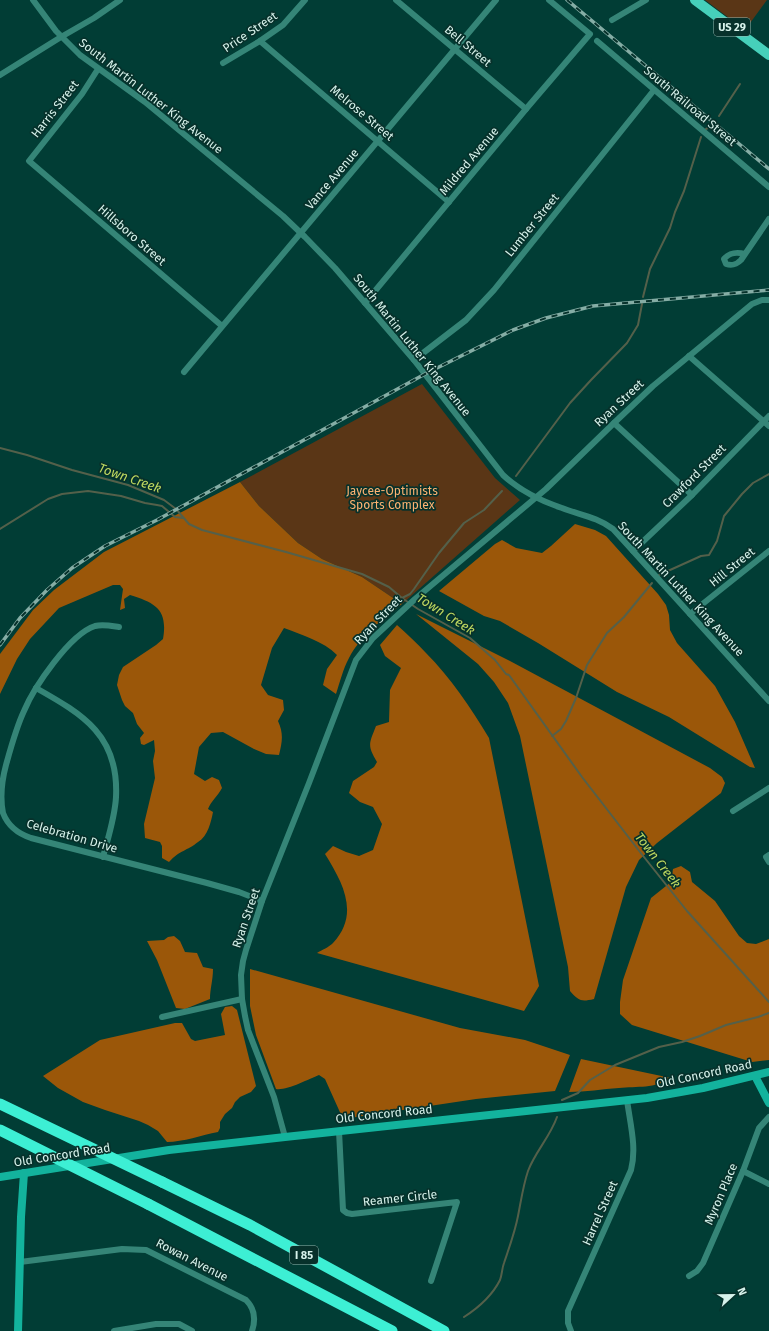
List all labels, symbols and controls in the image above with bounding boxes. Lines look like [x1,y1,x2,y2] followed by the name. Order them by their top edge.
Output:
[220,8,280,55] street label: Price Street
[714,18,750,36] road number: US 29
[442,22,495,70] street label: Bell Street
[76,35,226,157] street label: South Martin Luther King Avenue
[641,63,740,149] street label: South Railroad Street
[28,77,82,140] street label: Harris Street
[327,82,397,144] street label: Melrose Street
[437,124,501,198] street label: Mildred Avenue
[303,146,361,212] street label: Vance Avenue
[502,190,562,259] street label: Lumber Street
[95,202,169,269] street label: Hillsboro Street
[350,271,474,419] street label: South Martin Luther King Avenue
[591,376,647,429] street label: Ryan Street
[659,441,729,511] street label: Crawford Street
[97,460,163,496] water label: Town Creek
[346,484,438,512] park label: Jaycee-Optimists Sports Complex
[615,519,747,659] street label: South Martin Luther King Avenue
[706,544,758,590] street label: Hill Street
[414,590,478,638] water label: Town Creek
[351,592,405,647] street label: Ryan Street
[25,816,119,856] street label: Celebration Drive
[632,830,684,890] water label: Town Creek
[229,886,263,950] street label: Ryan Street
[655,1057,753,1091] street label: Old Concord Road
[335,1102,433,1126] street label: Old Concord Road
[13,1140,111,1170] street label: Old Concord Road
[702,1161,740,1227] street label: Myron Place
[579,1178,621,1248] street label: Harrel Street
[362,1187,438,1209] street label: Reamer Circle
[154,1236,230,1284] street label: Rowan Avenue
[290,1246,318,1264] road number: I 85
[713,1275,753,1315] north arrow
[734,1286,749,1297] text: N

